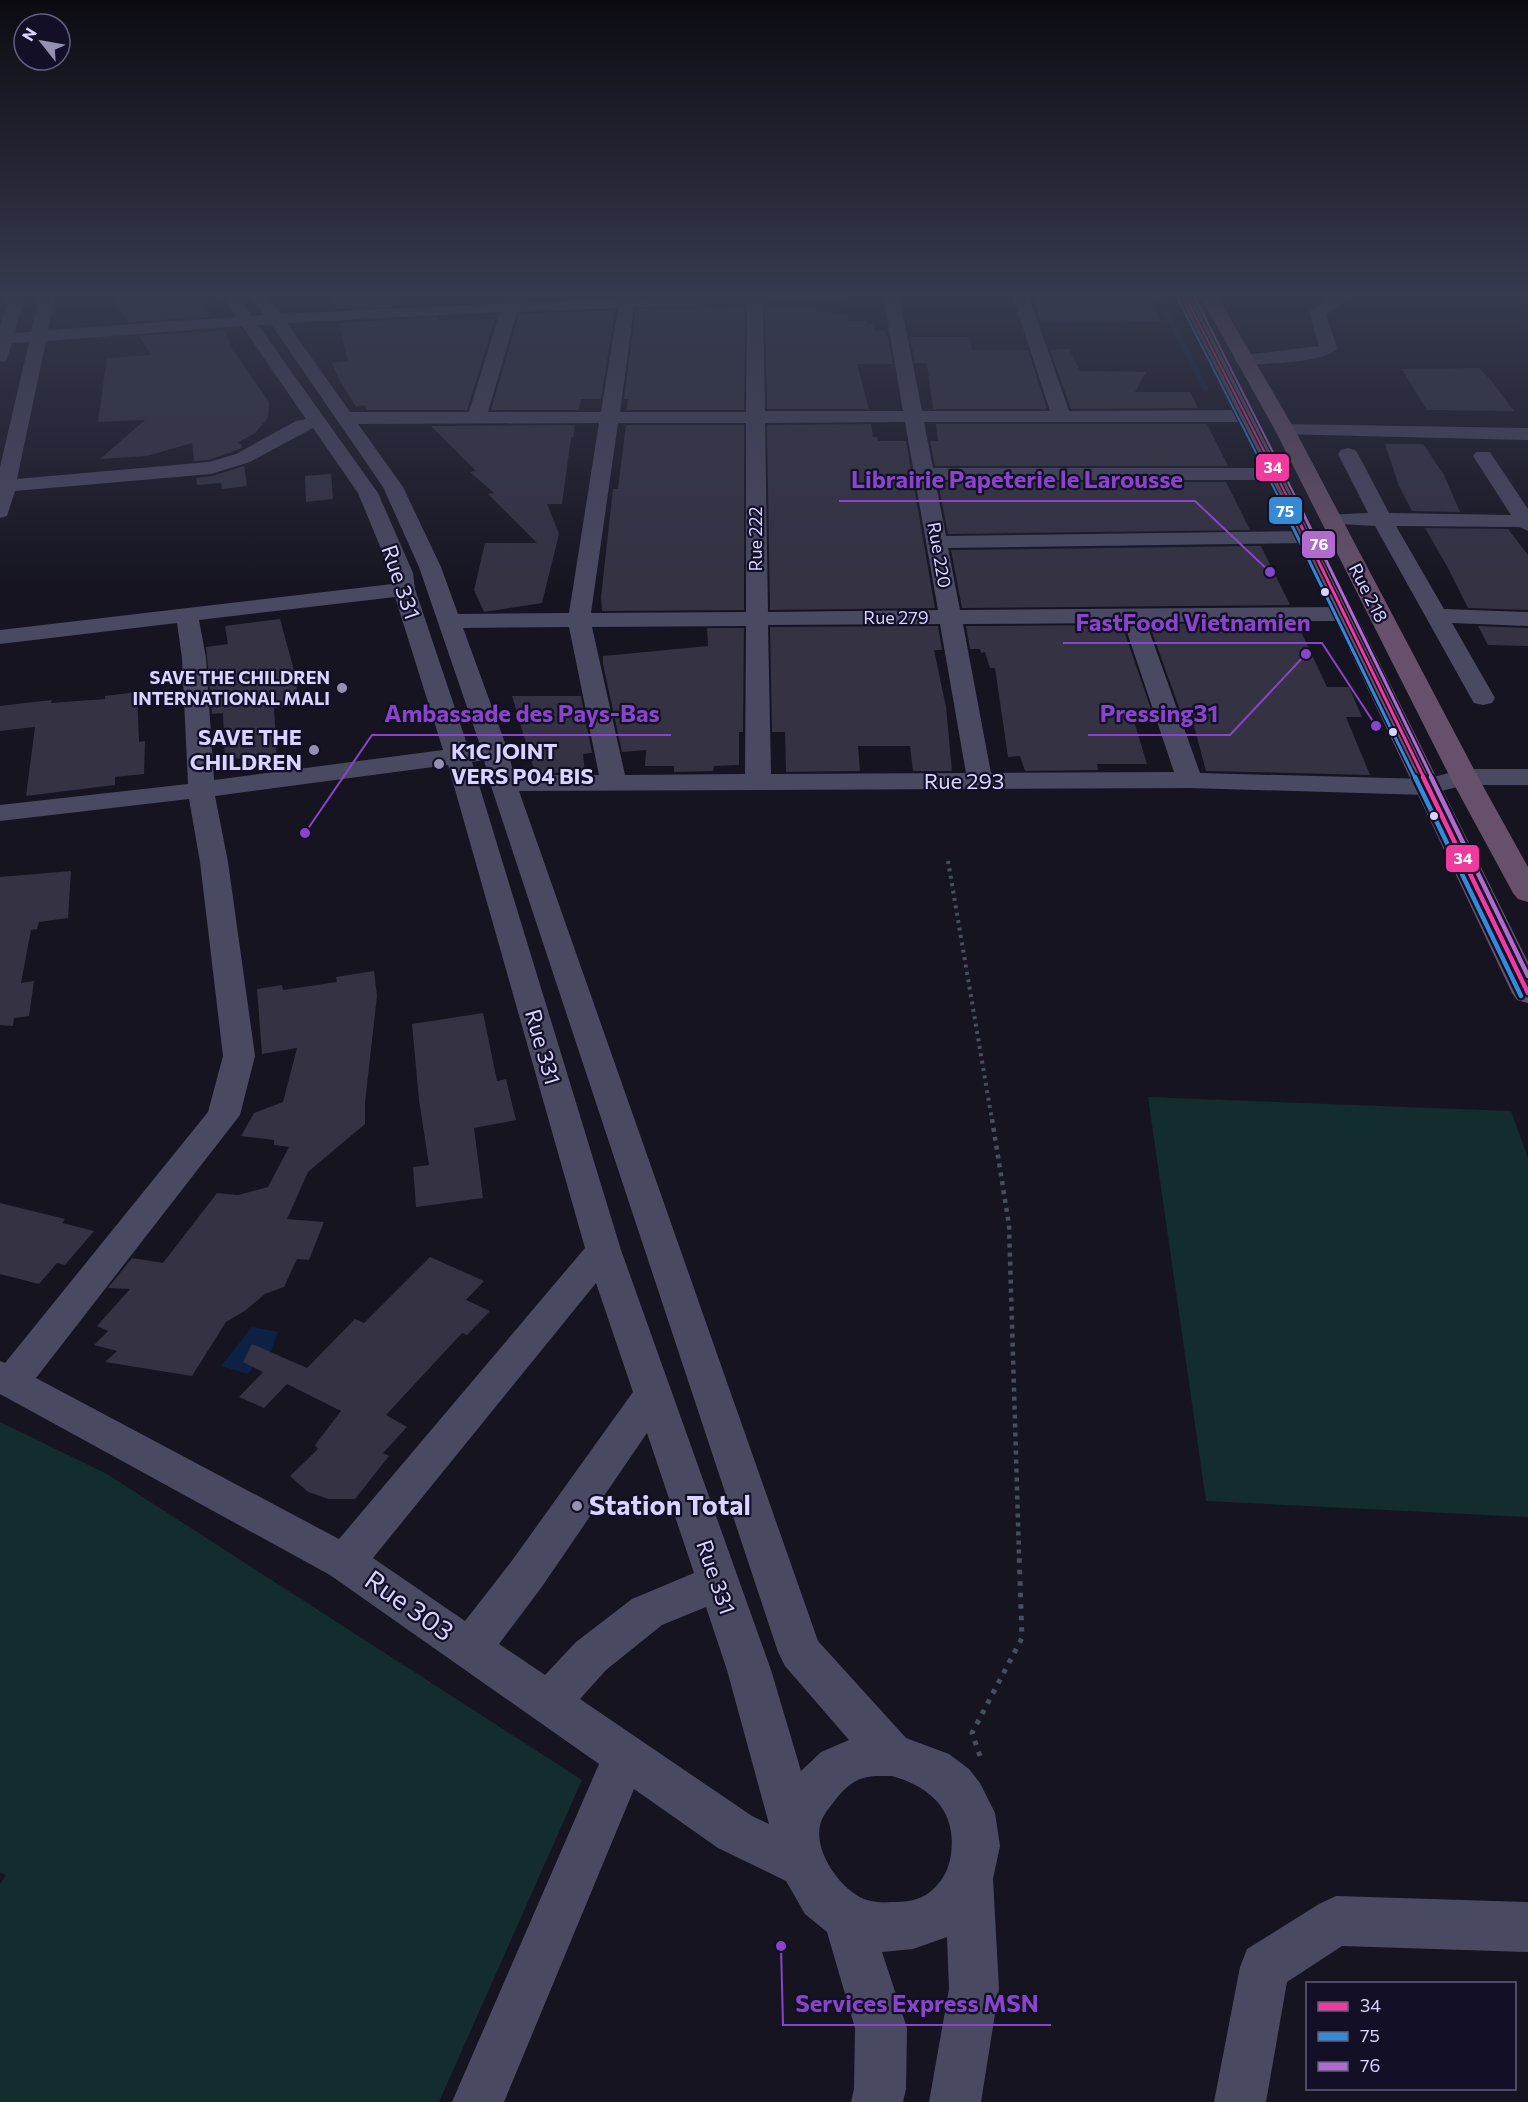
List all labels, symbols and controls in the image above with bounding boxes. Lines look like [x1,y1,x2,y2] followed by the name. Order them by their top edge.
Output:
[12,12,72,72] north arrow
[17,24,40,44] text: N
[1255,453,1290,482] line badge: 34
[1263,457,1283,476] text: 34
[839,459,1195,501] callout: Librairie Papeterie le Larousse
[851,464,1183,493] text: Librairie Papeterie le Larousse
[1268,496,1303,525] line badge: 75
[1276,501,1294,520] text: 75
[744,507,766,571] street label: Rue 222
[923,520,957,590] street label: Rue 220
[1301,530,1336,559] line badge: 76
[1310,534,1328,553] text: 76
[376,541,427,623] street label: Rue 331
[1345,559,1393,626] street label: Rue 218
[1319,586,1331,598] unlabelled marker
[1063,601,1322,643] callout: FastFood Vietnamien
[863,606,929,628] street label: Rue 279
[1075,607,1311,636] text: FastFood Vietnamien
[132,666,330,709] place label: SAVE THE CHILDREN INTERNATIONAL MALI
[335,681,349,695] marker: SAVE THE CHILDREN INTERNATIONAL MALI
[372,693,671,735] callout: Ambassade des Pays-Bas
[1088,693,1230,735] callout: Pressing31
[384,698,660,727] text: Ambassade des Pays-Bas
[1100,698,1218,727] text: Pressing31
[190,723,302,775] place label: SAVE THE CHILDREN
[1387,726,1399,738] unlabelled marker
[451,737,594,789] place label: K1C JOINT VERS P04 BIS
[307,743,321,757] marker: SAVE THE CHILDREN
[432,757,446,771] marker: K1C JOINT VERS P04 BIS
[924,767,1004,794] street label: Rue 293
[1428,810,1440,822] unlabelled marker
[1445,844,1480,873] line badge: 34
[1453,848,1473,867] text: 34
[520,1006,567,1088] street label: Rue 331
[589,1488,751,1521] place label: Station Total
[570,1499,584,1513] marker: Station Total
[691,1536,742,1618] street label: Rue 331
[359,1562,461,1647] street label: Rue 303
[1306,1982,1516,2090] legend
[783,1983,1051,2025] callout: Services Express MSN
[795,1988,1039,2017] text: Services Express MSN
[1360,1994,1381,2016] text: 34
[1360,2024,1380,2046] text: 75
[1360,2054,1380,2076] text: 76

